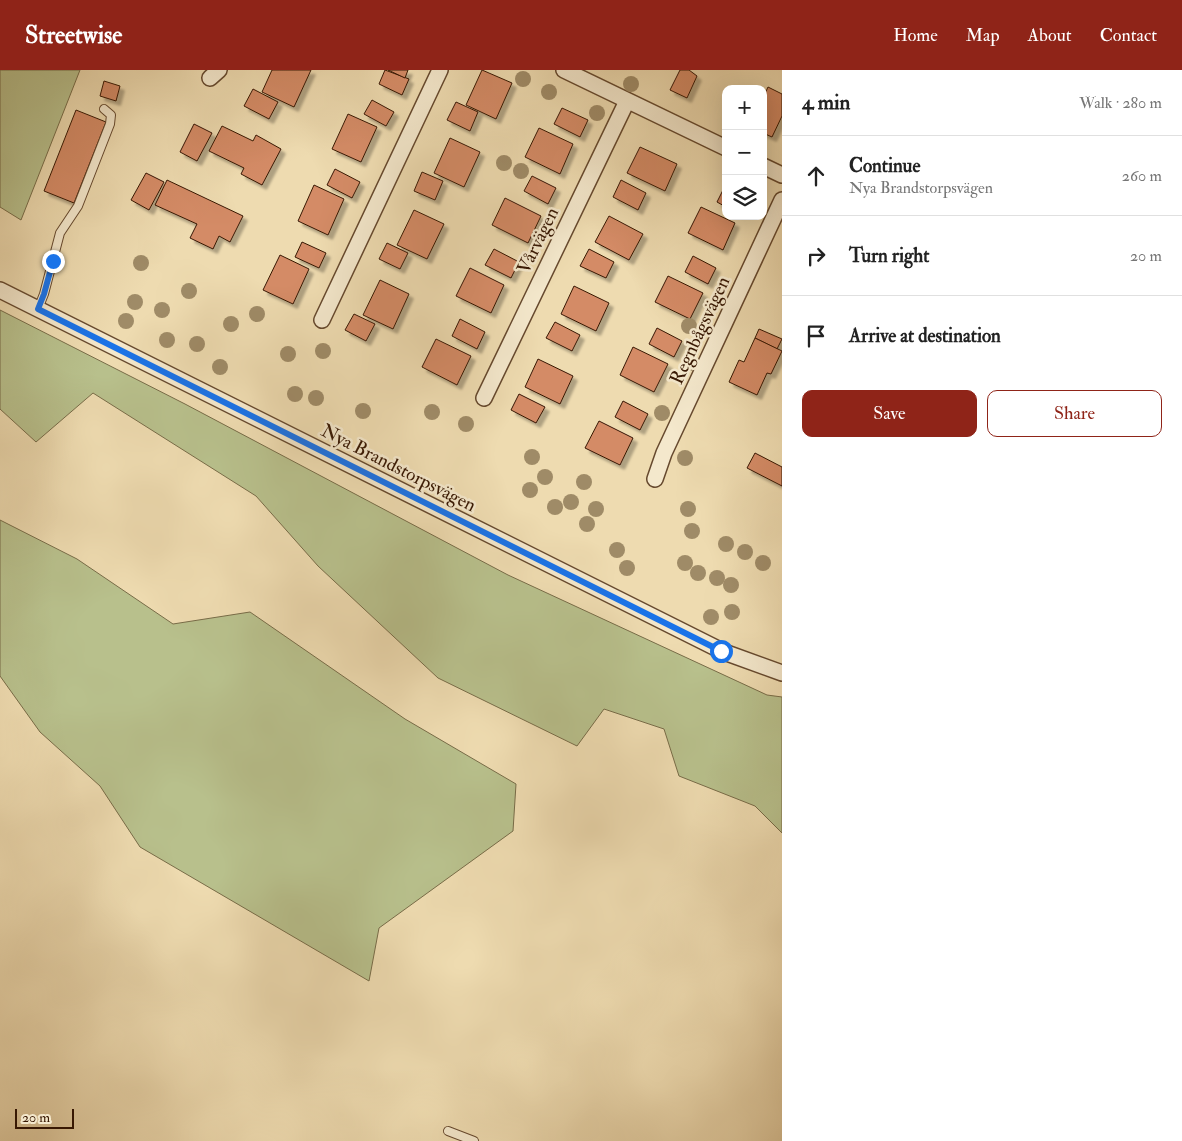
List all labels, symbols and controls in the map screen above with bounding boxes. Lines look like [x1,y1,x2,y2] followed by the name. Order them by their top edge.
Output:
[25,20,122,51] text: Streetwise
[893,24,938,47] text: Home
[966,24,1000,47] text: Map
[1028,24,1072,47] text: About
[1100,24,1157,47] text: Contact
[722,85,767,220] map controls
[722,85,767,130] button: +
[802,89,850,116] text: 4 min
[1079,93,1162,113] text: Walk · 280 m
[722,130,767,175] button: −
[849,154,920,178] text: Continue
[802,162,830,190] icon: ahead
[1122,166,1162,186] text: 260 m
[722,175,767,220] button: layers
[849,178,993,198] text: Nya Brandstorpsvägen
[512,203,564,278] street label: Vårvägen
[802,242,830,270] icon: right
[849,244,929,268] text: Turn right
[1130,246,1162,266] text: 20 m
[42,250,65,273] route end
[664,272,735,388] street label: Regnbågsvägen
[802,322,830,350] icon: arrive
[849,324,1001,348] text: Arrive at destination
[802,390,977,437] button: Save
[987,390,1162,437] button: Share
[316,418,480,518] street label: Nya Brandstorpsvägen
[710,640,733,663] route start
[15,1106,74,1129] scale bar
[22,1109,50,1126] text: 20 m

